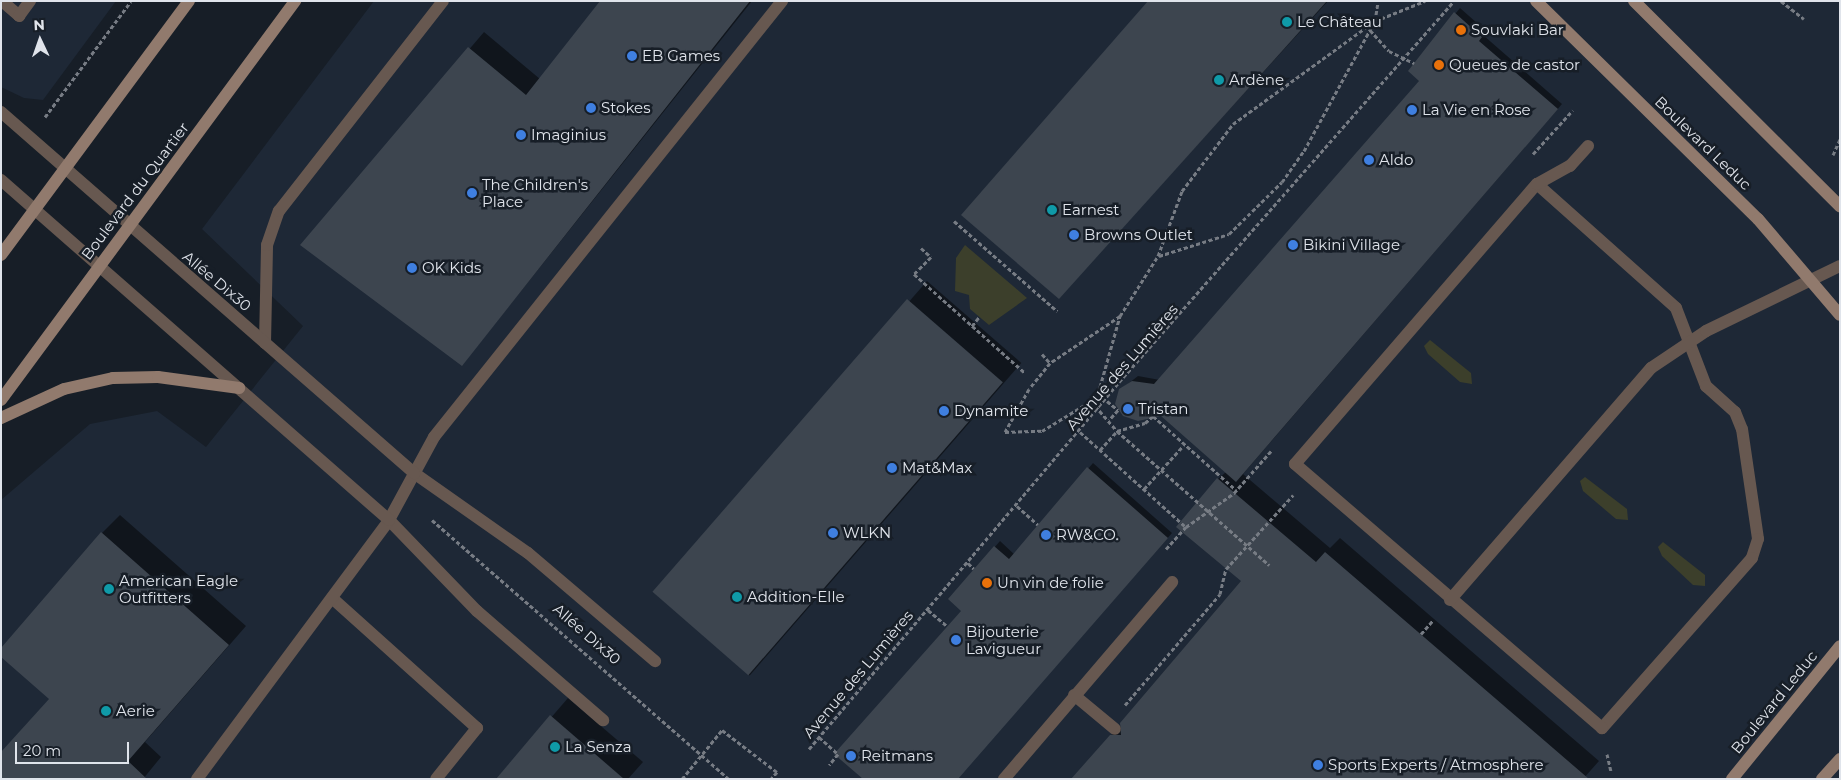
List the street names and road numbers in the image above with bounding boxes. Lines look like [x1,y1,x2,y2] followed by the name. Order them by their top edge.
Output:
[1651,92,1755,194] street label: Boulevard Leduc
[77,119,193,263] street label: Boulevard du Quartier
[179,247,255,315] street label: Allée Dix30
[1062,300,1182,434] street label: Avenue des Lumières
[550,600,624,668] street label: Allée Dix30
[799,607,917,741] street label: Avenue des Lumières
[1727,647,1821,757] street label: Boulevard Leduc

